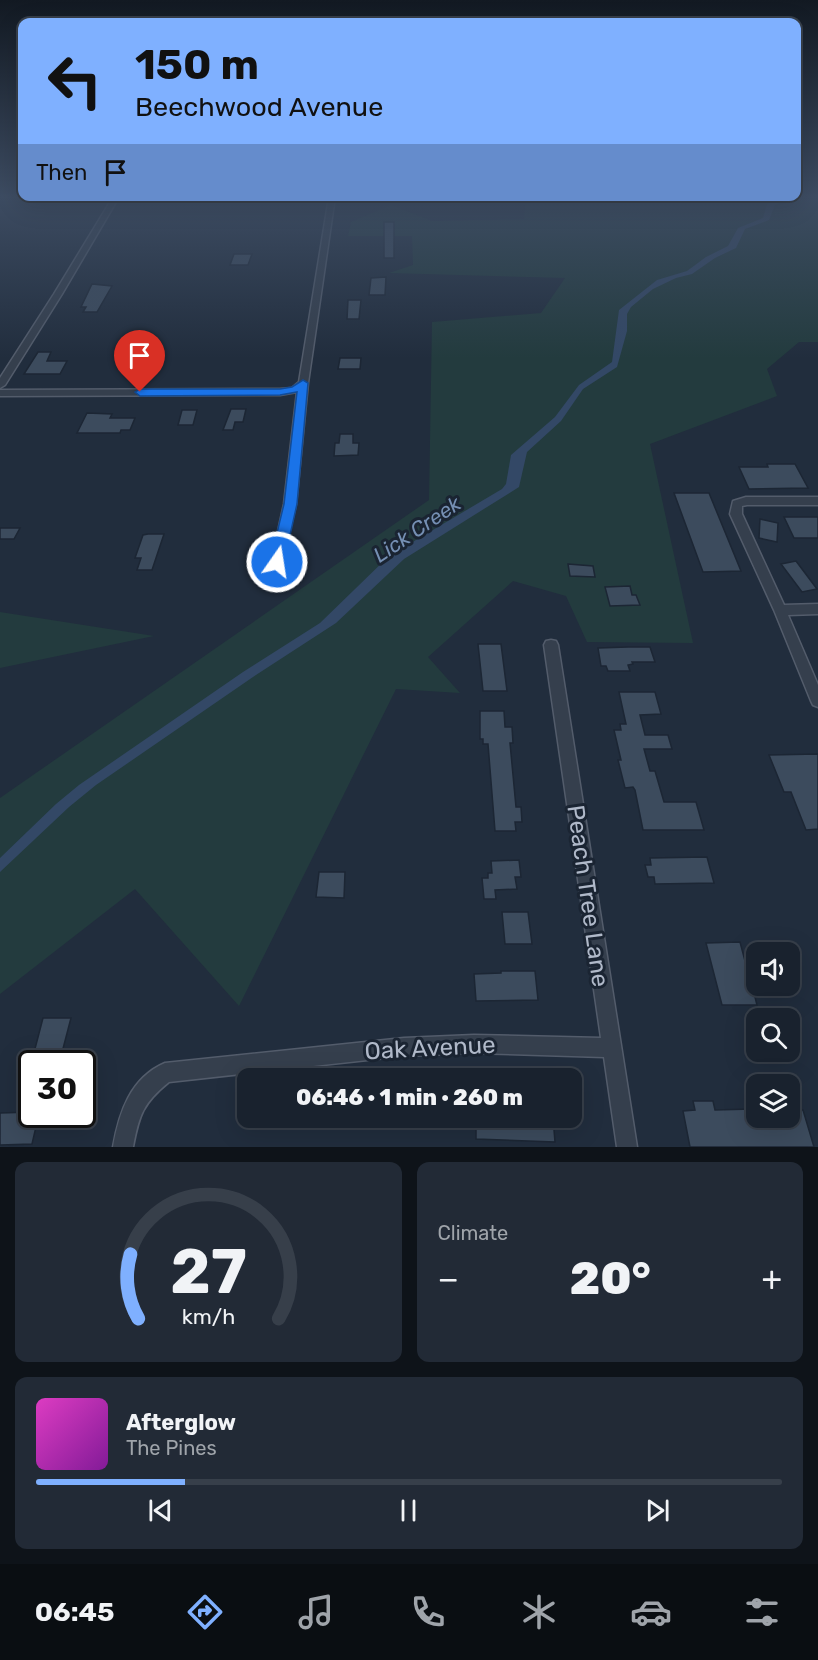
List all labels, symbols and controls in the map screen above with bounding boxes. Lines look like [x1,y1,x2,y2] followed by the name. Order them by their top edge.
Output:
[135,40,259,90] text: 150 m
[36,42,114,120] icon: left
[135,91,383,123] text: Beechwood Avenue
[99,156,132,189] icon: arrive
[36,159,87,186] text: Then
[114,330,165,392] pin
[123,339,156,372] icon: arrive
[368,490,467,567] water label: Lick Creek
[245,530,309,594] position arrow
[561,803,615,989] street label: Peach Tree Lane
[746,942,800,1128] map controls
[746,942,800,996] button: sound
[746,1008,800,1062] button: search
[364,1031,496,1065] street label: Oak Avenue
[18,1050,96,1128] speed limit sign: 30
[746,1074,800,1128] button: layers
[296,1084,523,1111] text: 06:46 · 1 min · 260 m
[438,1221,508,1245] text: Climate
[170,1235,246,1309] text: 27
[570,1252,651,1305] text: 20°
[438,1259,459,1298] text: −
[761,1259,782,1298] text: +
[181,1304,235,1329] text: km/h
[126,1409,236,1436] text: Afterglow
[126,1436,217,1460] text: The Pines
[144,1494,177,1527] icon: previous
[392,1494,425,1527] icon: pause
[641,1494,674,1527] icon: next
[184,1591,226,1633] icon: directions
[295,1591,337,1633] icon: music
[407,1591,449,1633] icon: phone
[518,1591,560,1633] icon: climate
[630,1591,672,1633] icon: car
[741,1591,783,1633] icon: filters
[35,1596,114,1628] text: 06:45

